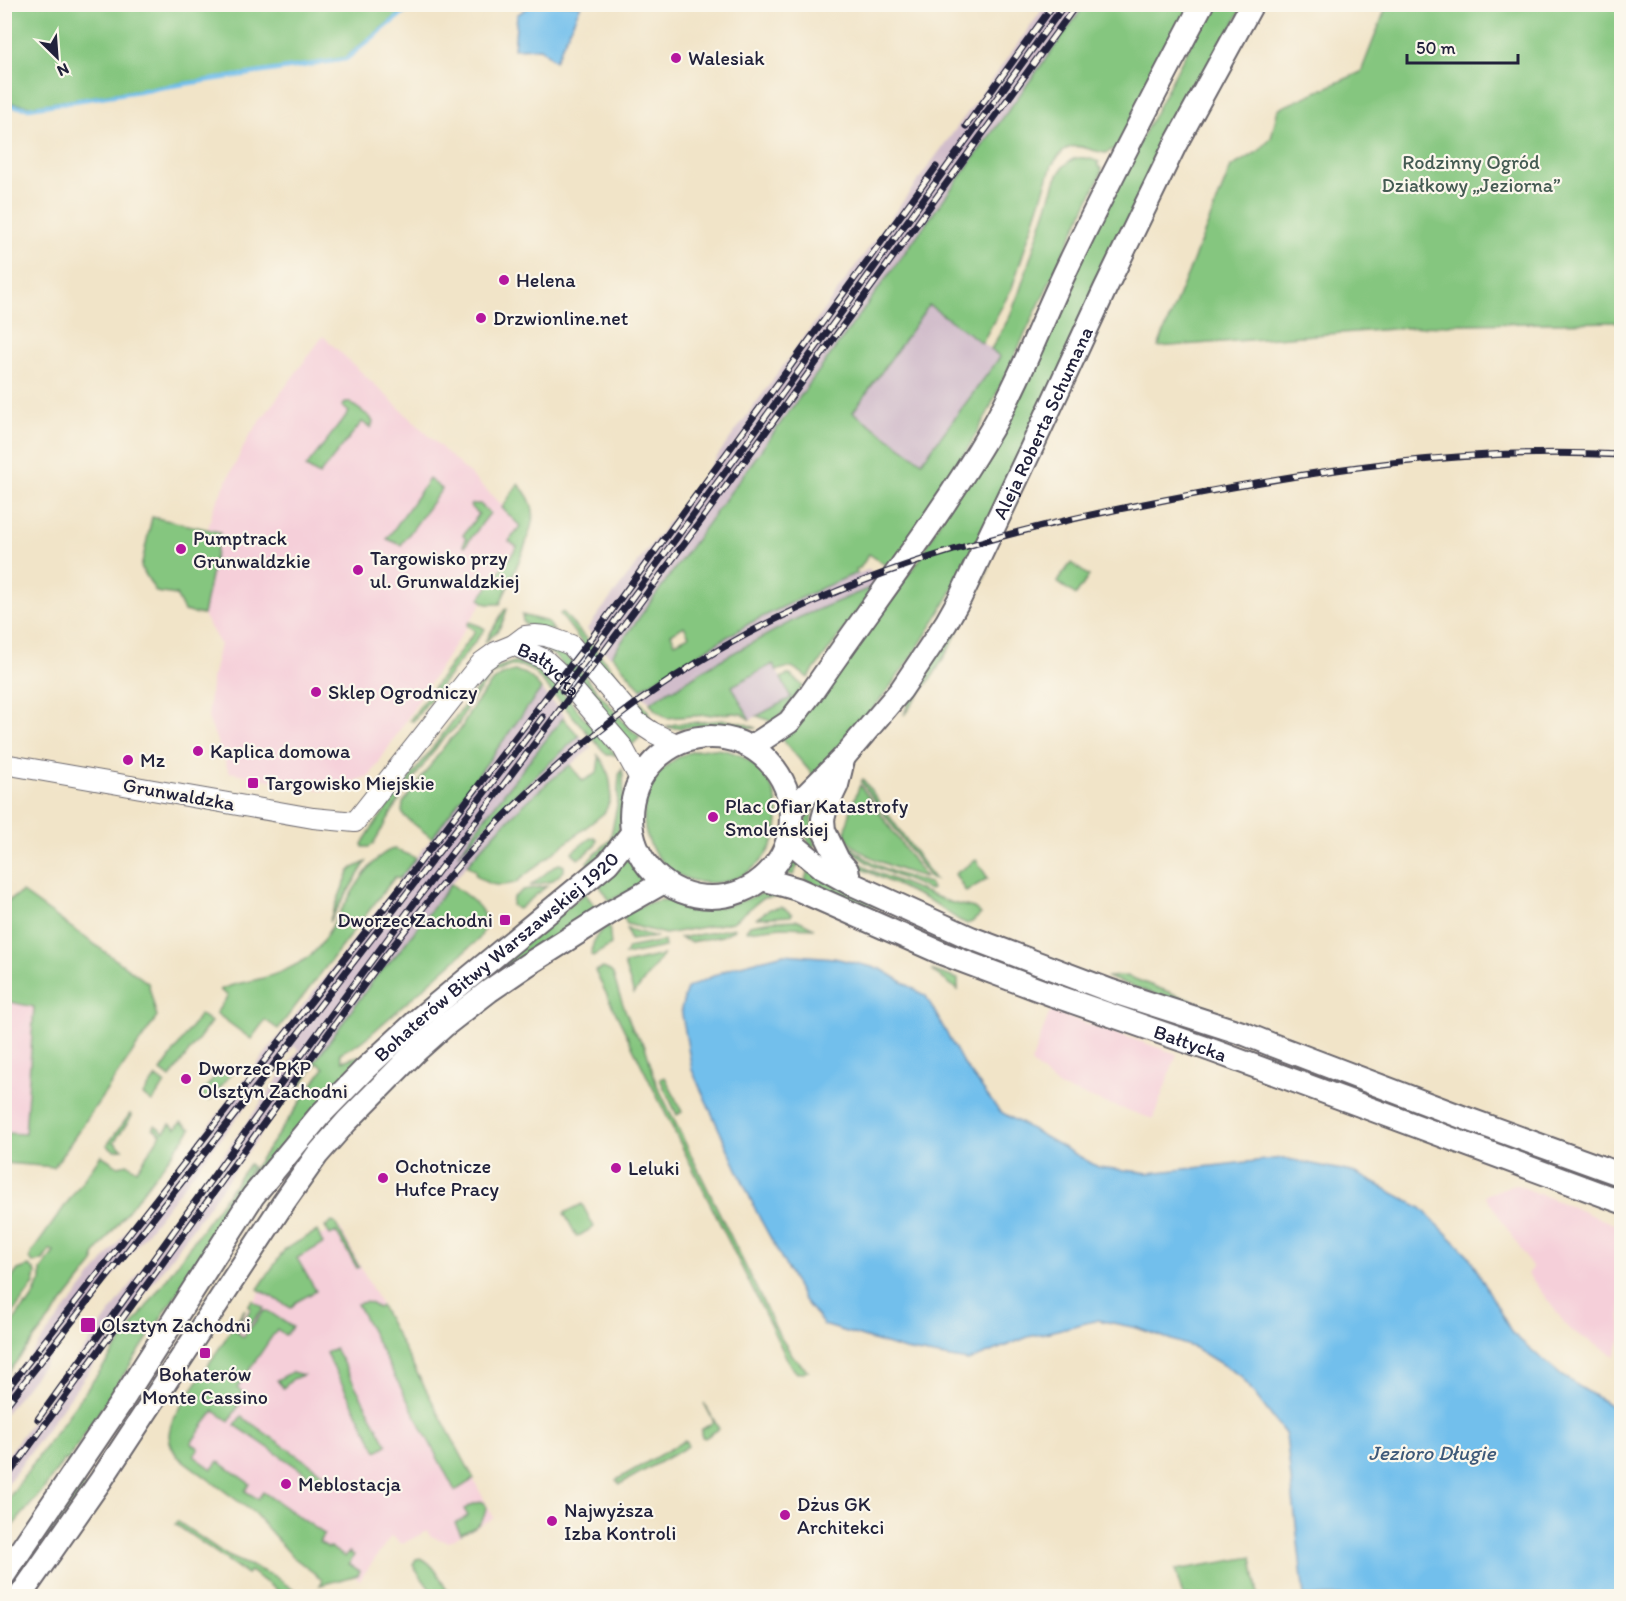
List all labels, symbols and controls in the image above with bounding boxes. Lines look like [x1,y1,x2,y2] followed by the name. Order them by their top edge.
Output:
[27,27,87,87] north arrow
[1407,27,1518,65] scale bar
[1416,37,1456,59] text: 50 m
[688,46,765,70] place label: Walesiak
[669,51,683,65] marker: Walesiak
[54,59,72,81] text: N
[1381,150,1561,197] park label: Rodzinny Ogród Działkowy „Jeziorna”
[516,268,576,292] place label: Helena
[497,273,511,287] marker: Helena
[493,306,629,330] place label: Drzwionline.net
[474,311,488,325] marker: Drzwionline.net
[987,323,1098,523] street label: Aleja Roberta Schumana
[193,526,311,573] place label: Pumptrack Grunwaldzkie
[174,542,188,556] marker: Pumptrack Grunwaldzkie
[370,546,519,593] place label: Targowisko przy ul. Grunwaldzkiej
[351,563,365,577] marker: Targowisko przy ul. Grunwaldzkiej
[514,637,586,702] street label: Bałtycka
[328,680,478,704] place label: Sklep Ogrodniczy
[309,685,323,699] marker: Sklep Ogrodniczy
[210,739,351,763] place label: Kaplica domowa
[191,744,205,758] marker: Kaplica domowa
[140,748,166,772] place label: Mz
[121,753,135,767] marker: Mz
[265,771,435,795] place label: Targowisko Miejskie
[121,772,237,816] street label: Grunwaldzka
[246,776,260,790] marker: Targowisko Miejskie
[725,794,909,841] place label: Plac Ofiar Katastrofy Smoleńskiej
[706,810,720,824] marker: Plac Ofiar Katastrofy Smoleńskiej
[369,847,624,1067] street label: Bohaterów Bitwy Warszawskiej 1920
[337,908,493,932] place label: Dworzec Zachodni
[498,913,512,927] marker: Dworzec Zachodni
[1151,1019,1230,1067] street label: Bałtycka
[198,1056,348,1103] place label: Dworzec PKP Olsztyn Zachodni
[179,1072,193,1086] marker: Dworzec PKP Olsztyn Zachodni
[395,1154,500,1201] place label: Ochotnicze Hufce Pracy
[628,1156,680,1180] place label: Leluki
[609,1161,623,1175] marker: Leluki
[376,1171,390,1185] marker: Ochotnicze Hufce Pracy
[101,1313,251,1337] place label: Olsztyn Zachodni
[79,1316,97,1334] marker: Olsztyn Zachodni
[198,1346,212,1360] marker: Bohaterów Monte Cassino
[142,1362,268,1409] place label: Bohaterów Monte Cassino
[1369,1440,1496,1465] water label: Jezioro Długie
[298,1472,401,1496] place label: Meblostacja
[279,1477,293,1491] marker: Meblostacja
[797,1492,884,1539] place label: Dżus GK Architekci
[564,1498,676,1545] place label: Najwyższa Izba Kontroli
[778,1508,792,1522] marker: Dżus GK Architekci
[545,1514,559,1528] marker: Najwyższa Izba Kontroli

